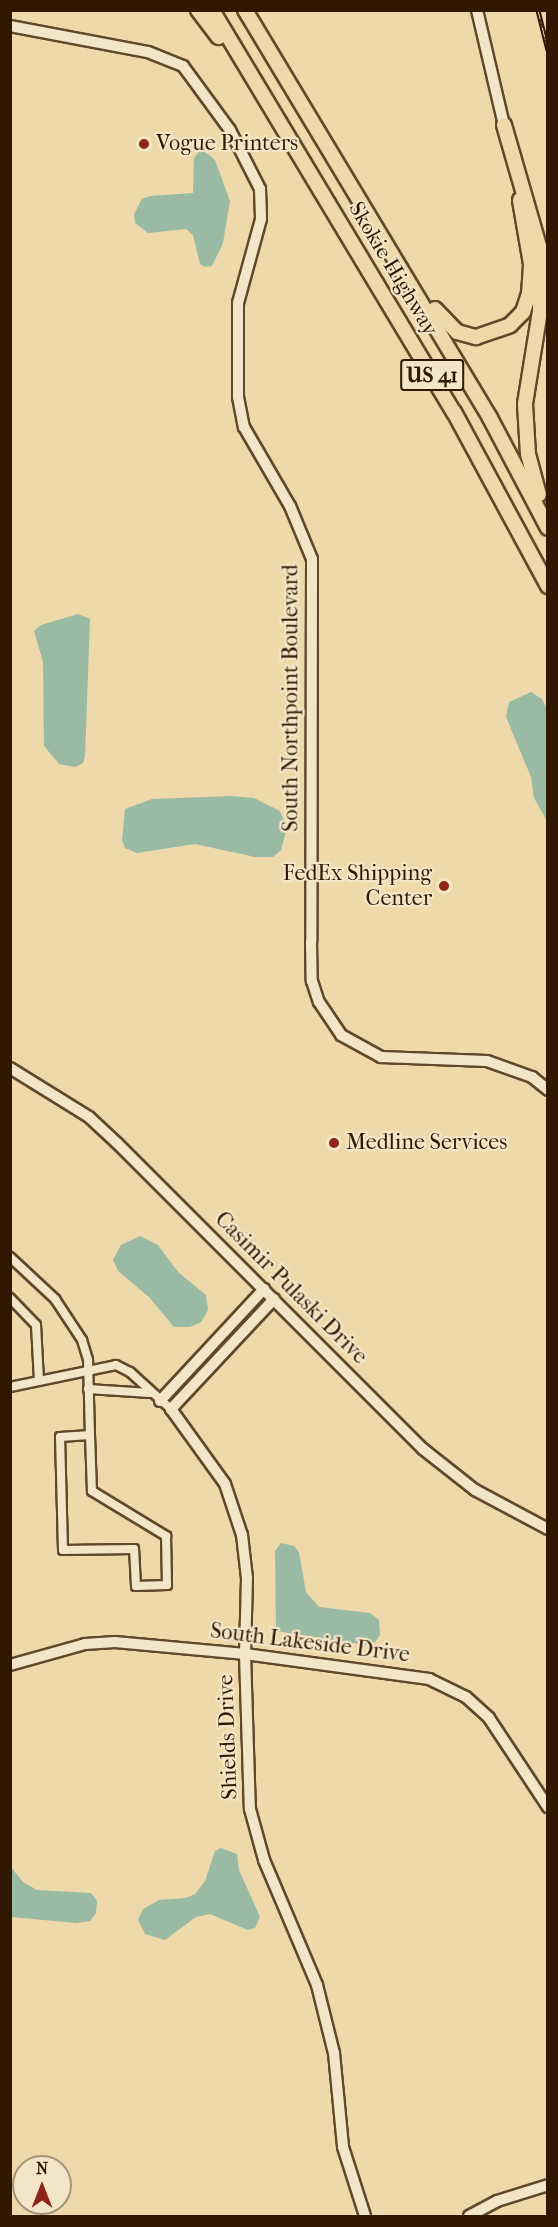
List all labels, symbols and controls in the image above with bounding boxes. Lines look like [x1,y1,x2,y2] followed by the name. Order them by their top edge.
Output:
[156,131,298,157] place label: Vogue Printers
[137,137,151,151] marker: Vogue Printers
[343,197,443,341] street label: Skokie Highway
[399,357,465,393] road number: US 41
[278,564,304,832] street label: South Northpoint Boulevard
[283,860,432,912] place label: FedEx Shipping Center
[437,879,451,893] marker: FedEx Shipping Center
[346,1130,507,1156] place label: Medline Services
[327,1136,341,1150] marker: Medline Services
[209,1206,373,1370] street label: Casimir Pulaski Drive
[209,1618,411,1668] street label: South Lakeside Drive
[213,1674,243,1800] street label: Shields Drive
[12,2155,72,2215] north arrow
[36,2159,48,2178] text: N

